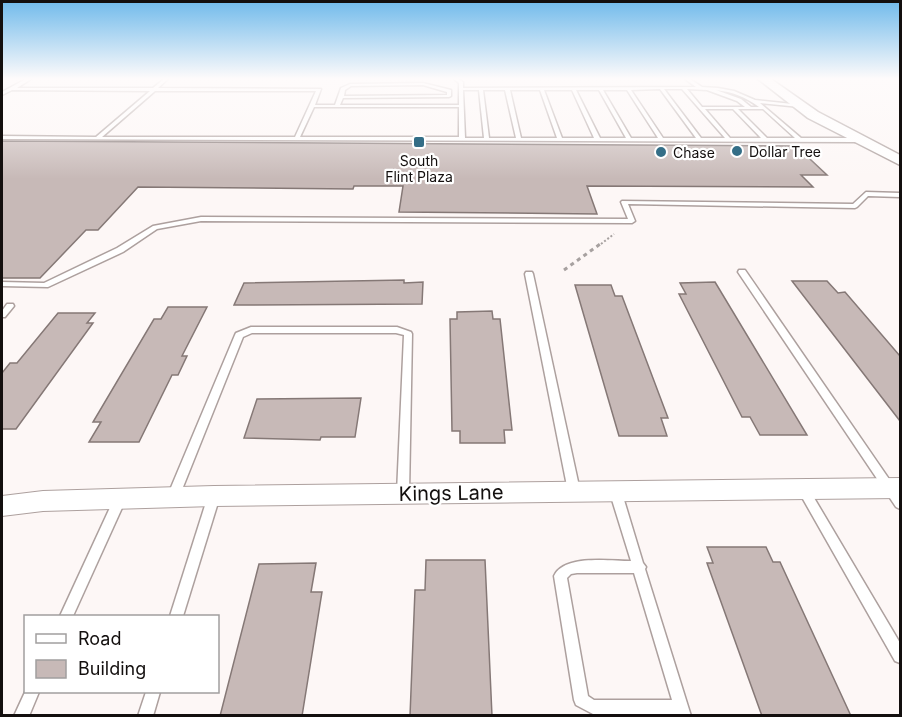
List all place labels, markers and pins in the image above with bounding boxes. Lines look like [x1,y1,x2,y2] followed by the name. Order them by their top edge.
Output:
[412,135,426,149] marker: South Flint Plaza
[749,143,821,160] place label: Dollar Tree
[673,144,715,161] place label: Chase
[730,144,744,158] marker: Dollar Tree
[654,145,668,159] marker: Chase
[385,152,453,185] place label: South Flint Plaza

